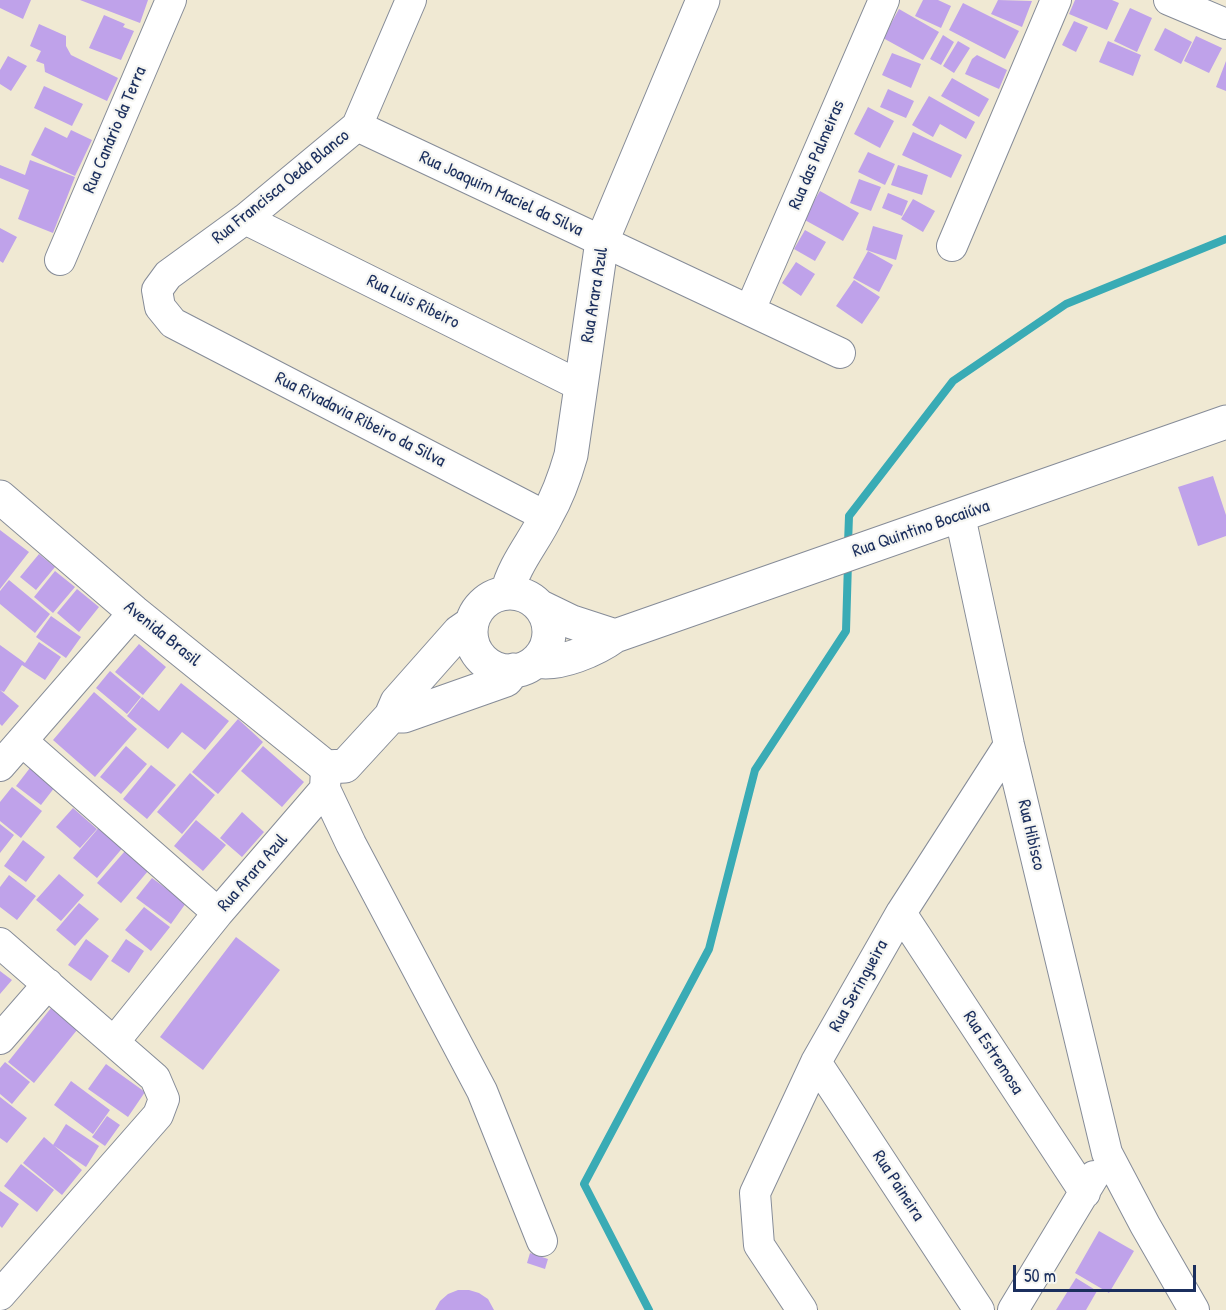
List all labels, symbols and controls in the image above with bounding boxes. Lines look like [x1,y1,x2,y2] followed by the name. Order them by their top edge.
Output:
[79,63,151,197] street label: Rua Canário da Terra
[784,97,850,213] street label: Rua das Palmeiras
[208,125,354,249] street label: Rua Francisca Oeda Blanco
[416,147,586,241] street label: Rua Joaquim Maciel da Silva
[577,246,613,344] street label: Rua Arara Azul
[363,270,463,334] street label: Rua Luis Ribeiro
[271,368,449,472] street label: Rua Rivadavia Ribeiro da Silva
[850,495,992,563] street label: Rua Quintino Bocaiúva
[119,597,205,671] street label: Avenida Brasil
[1012,798,1050,872] street label: Rua Hibisco
[213,830,293,916] street label: Rua Arara Azul
[825,936,893,1036] street label: Rua Seringueira
[958,1007,1028,1099] street label: Rua Estremosa
[867,1147,929,1225] street label: Rua Paineira
[1016,1253,1199,1291] scale bar
[1024,1263,1056,1288] text: 50 m

